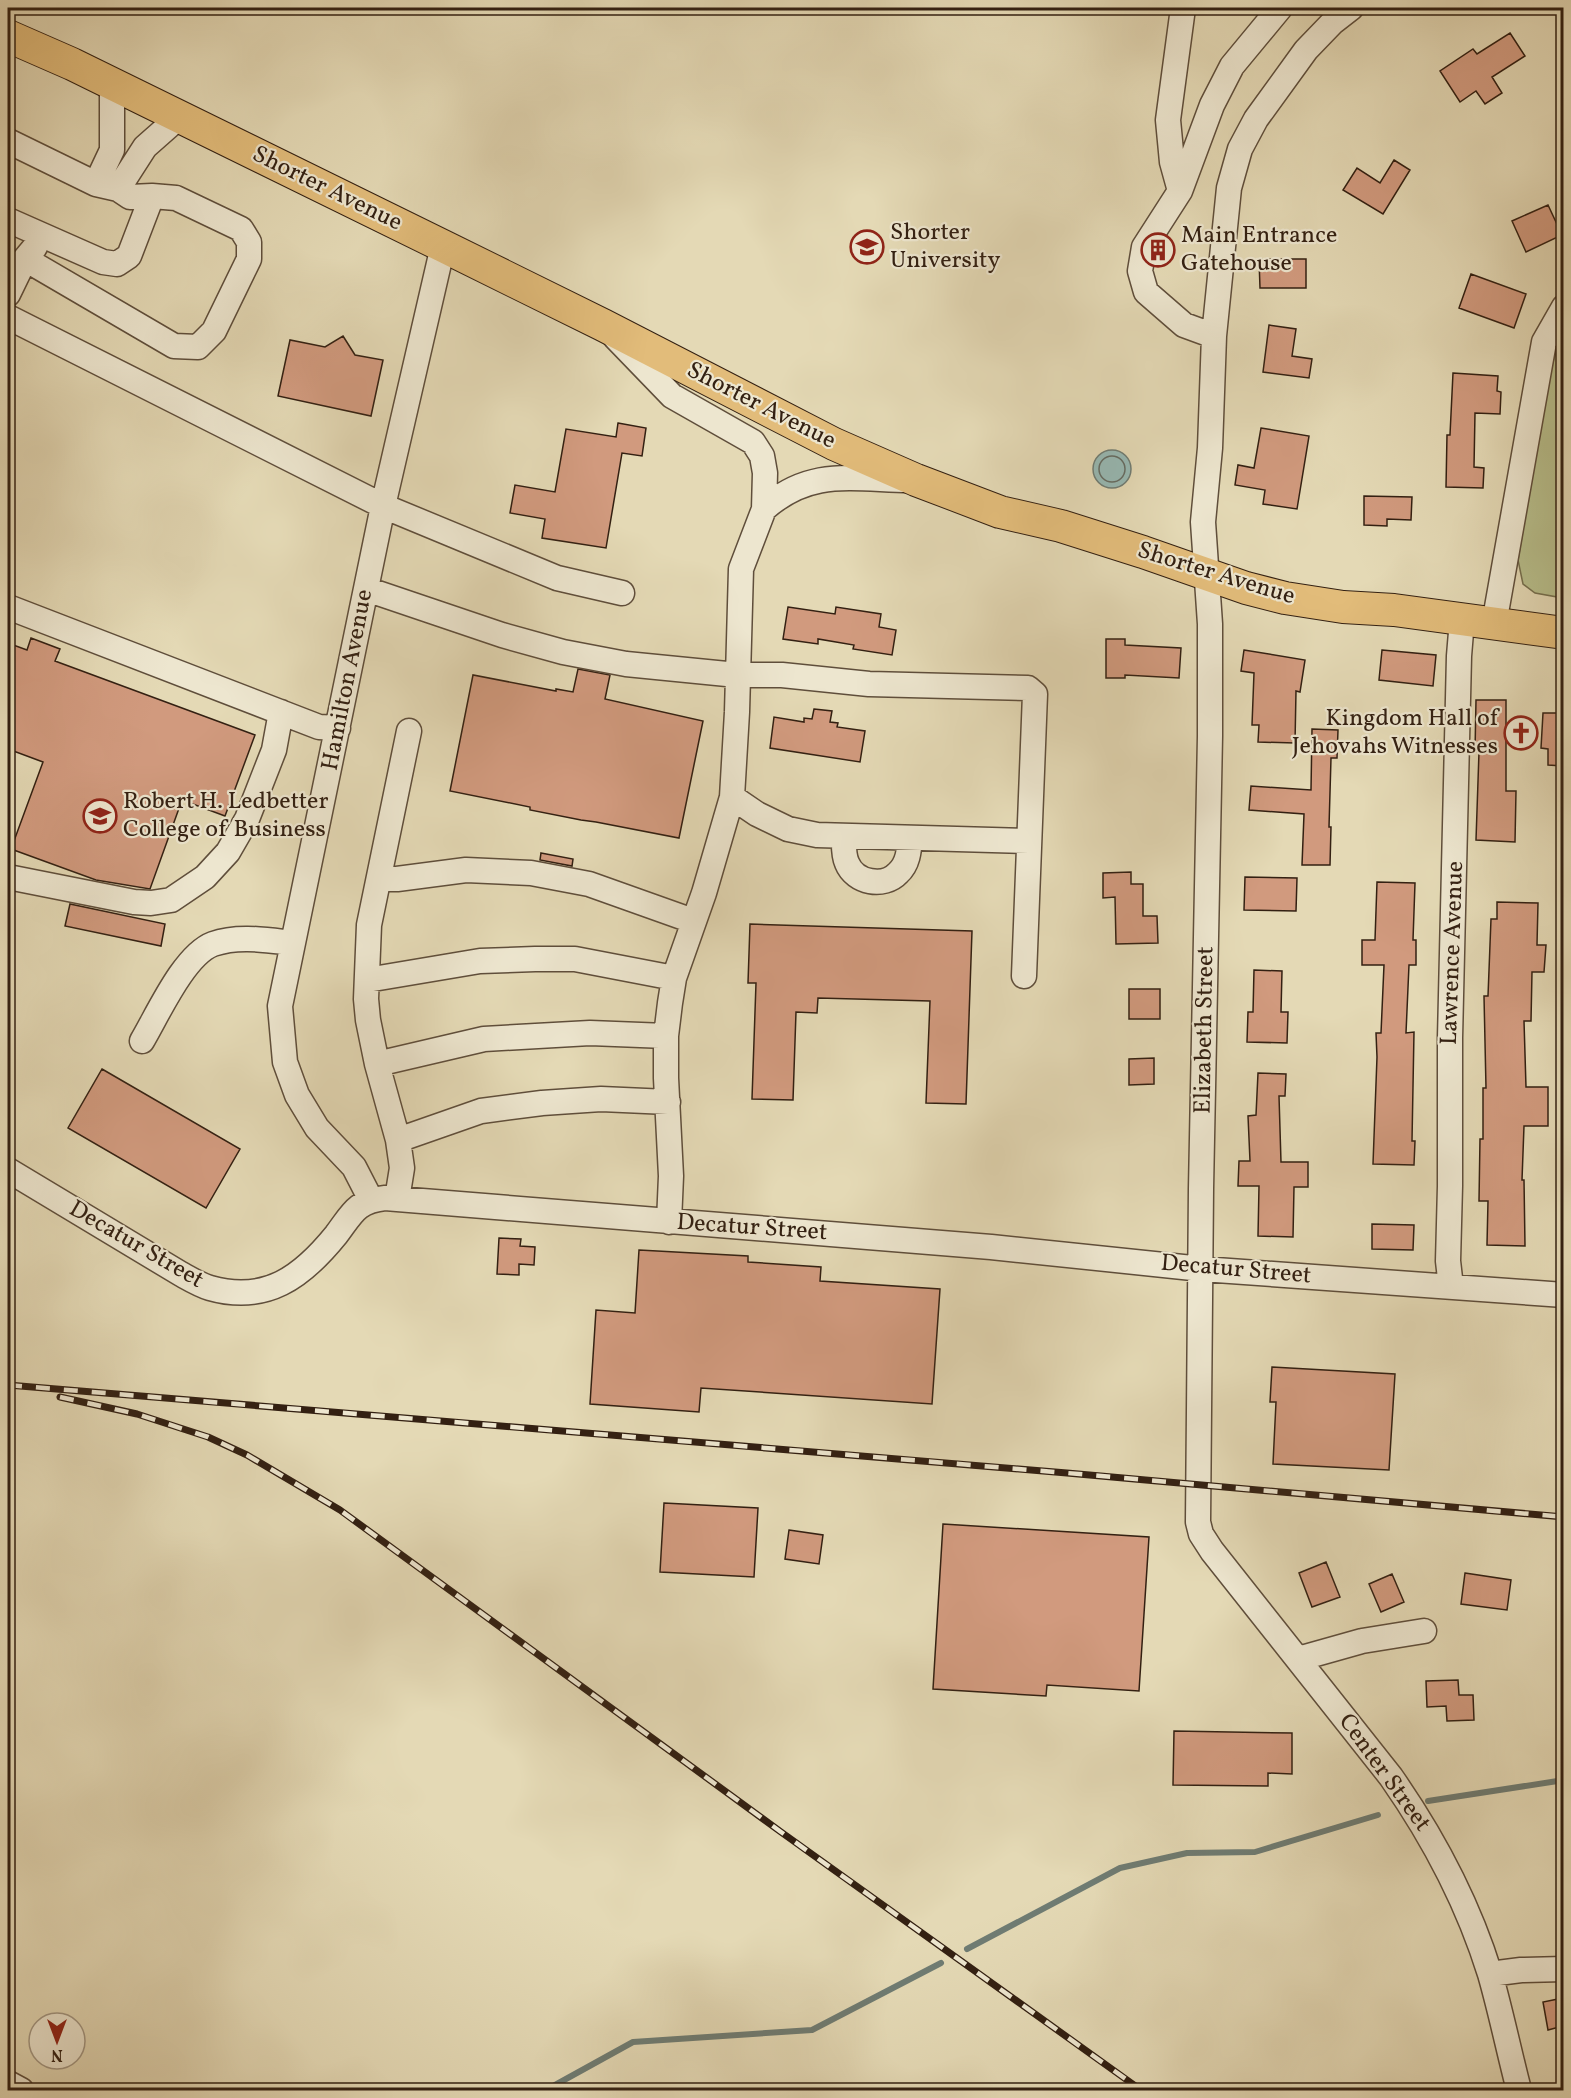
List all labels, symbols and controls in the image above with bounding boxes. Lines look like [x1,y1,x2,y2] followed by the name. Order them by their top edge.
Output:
[246,138,408,240] street label: Shorter Avenue
[890,216,1001,278] place label: Shorter University
[1181,219,1337,281] place label: Main Entrance Gatehouse
[849,229,885,265] school or university icon: Shorter University
[1140,232,1176,268] building icon: Main Entrance Gatehouse
[681,354,841,458] street label: Shorter Avenue
[1133,534,1299,614] street label: Shorter Avenue
[314,586,382,774] street label: Hamilton Avenue
[1292,702,1501,764] place label: Kingdom Hall of Jehovahs Witnesses
[1503,715,1539,751] church icon: Kingdom Hall of Jehovahs Witnesses
[123,785,328,847] place label: Robert H. Ledbetter College of Business
[82,798,118,834] school or university icon: Robert H. Ledbetter College of Business
[1433,860,1473,1046] street label: Lawrence Avenue
[1187,946,1223,1114] street label: Elizabeth Street
[62,1193,210,1297] street label: Decatur Street
[676,1206,828,1250] street label: Decatur Street
[1159,1246,1313,1294] street label: Decatur Street
[1329,1707,1439,1839] street label: Center Street
[27,2011,87,2071] north arrow
[51,2043,63,2065] text: N

